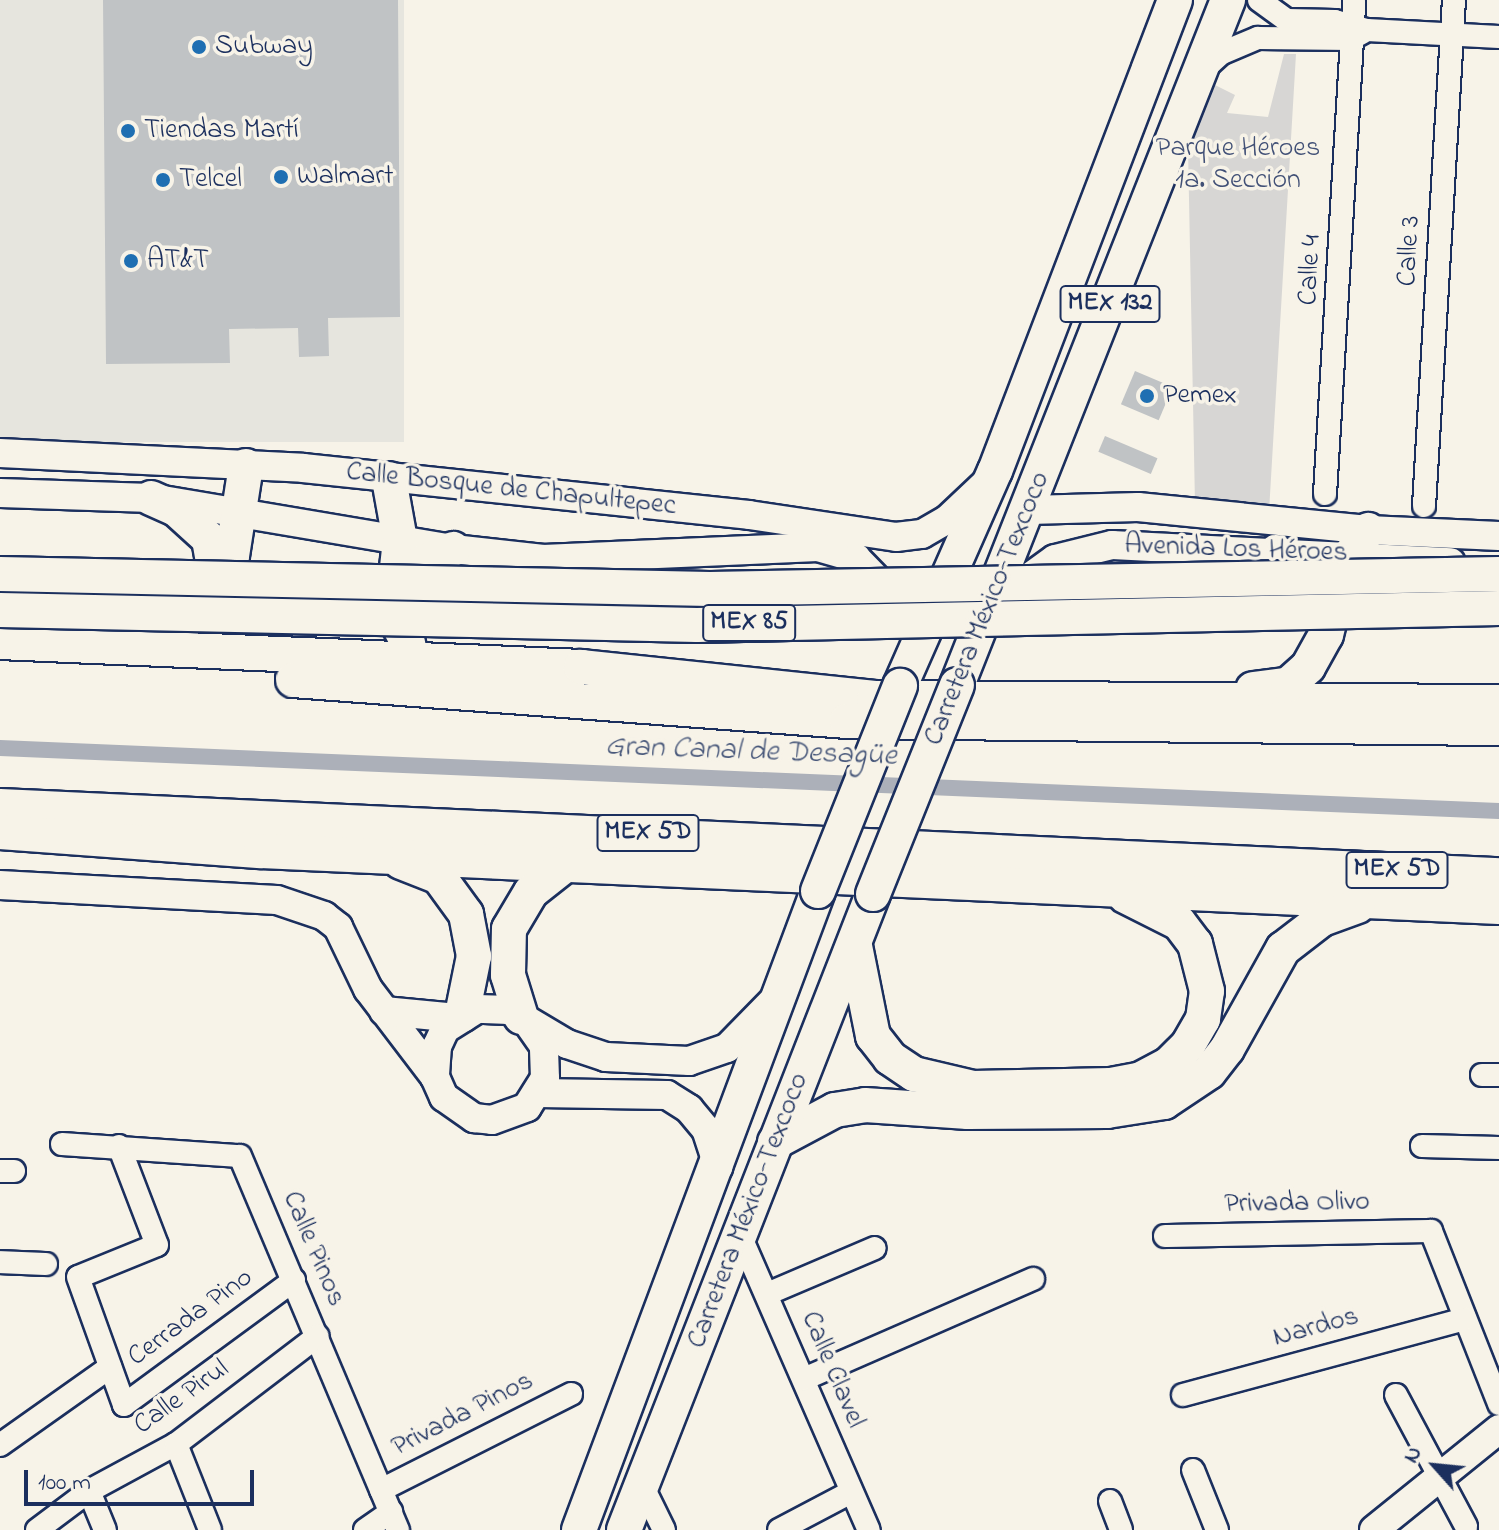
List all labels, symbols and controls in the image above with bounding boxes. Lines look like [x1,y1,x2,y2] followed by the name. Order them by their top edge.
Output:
[215,30,313,64] place label: Subway
[190,38,208,56] marker: Subway
[144,114,299,148] place label: Tiendas Martí
[119,122,137,140] marker: Tiendas Martí
[1156,132,1320,198] park label: Parque Héroes 1a. Sección
[297,160,393,194] place label: Walmart
[179,163,242,197] place label: Telcel
[272,168,290,186] marker: Walmart
[154,171,172,189] marker: Telcel
[1391,215,1429,287] street label: Calle 3
[1292,234,1330,306] street label: Calle 4
[147,244,209,278] place label: AT&T
[122,252,140,270] marker: AT&T
[1058,282,1162,326] road number: MEX 132
[1163,379,1237,413] place label: Pemex
[1138,387,1156,405] marker: Pemex
[344,456,678,524] street label: Calle Bosque de Chapultepec
[918,467,1058,751] street label: Carretera México-Texcoco
[1124,529,1348,571] street label: Avenida Los Héroes
[701,601,797,645] road number: MEX 85
[605,729,897,775] water label: Gran Canal de Desagüe
[596,811,700,855] road number: MEX 5D
[1345,848,1449,892] road number: MEX 5D
[681,1069,817,1353] street label: Carretera México-Texcoco
[274,1186,352,1312] street label: Calle Pinos
[1224,1186,1370,1222] street label: Privada Olivo
[122,1261,260,1375] street label: Cerrada Pino
[1270,1300,1362,1356] street label: Nardos
[792,1307,872,1433] street label: Calle Clavel
[128,1353,236,1443] street label: Calle Pirul
[387,1365,539,1465] street label: Privada Pinos
[1395,1426,1475,1506] north arrow
[1396,1441,1431,1469] text: N
[28,1454,258,1504] scale bar
[38,1466,91,1501] text: 100 m

